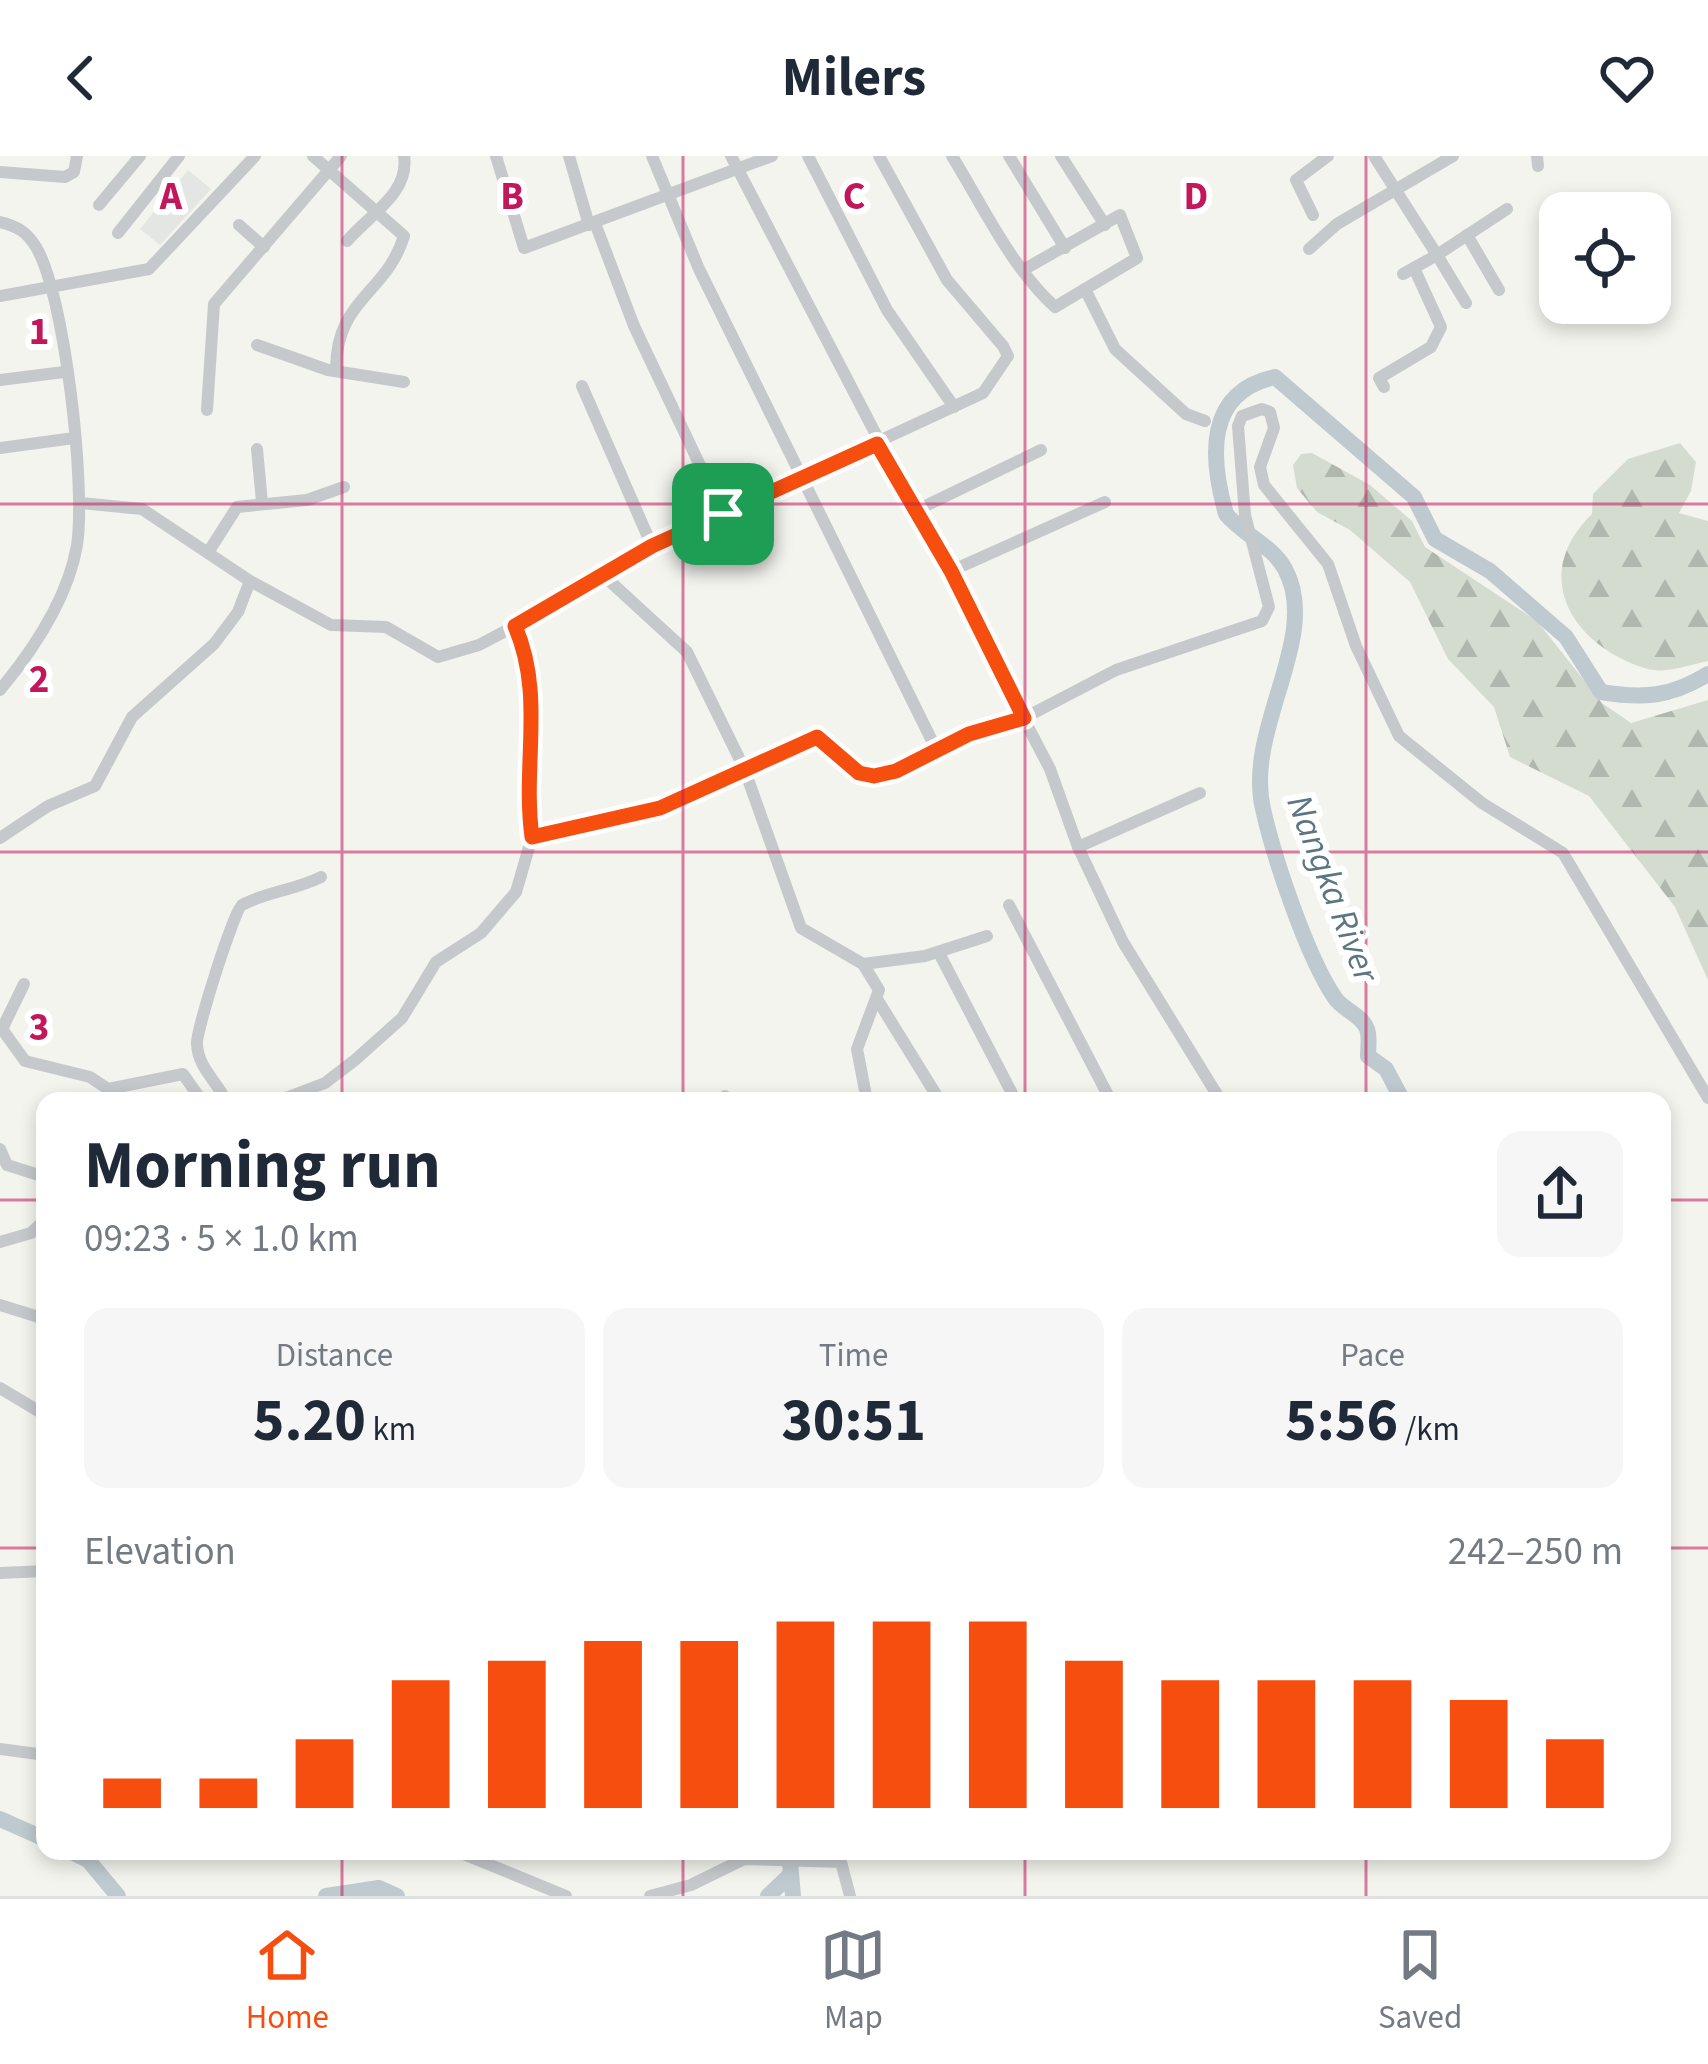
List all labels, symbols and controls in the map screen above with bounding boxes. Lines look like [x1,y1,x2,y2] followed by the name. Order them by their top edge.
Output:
[782,40,926,117] text: Milers
[48,45,114,111] icon: back
[1594,45,1660,111] icon: heart
[159,169,183,225] text: A
[500,169,524,225] text: B
[843,169,865,225] text: C
[1184,169,1208,225] text: D
[1539,192,1671,324] map controls
[1539,192,1671,324] button: locate
[29,304,49,360] text: 1
[672,463,774,565] pin
[690,481,756,547] icon: arrive
[29,652,49,708] text: 2
[1274,788,1392,991] water label: Nangka River
[29,1000,49,1056] text: 3
[84,1119,441,1213] text: Morning run
[1497,1131,1623,1257] button: share
[84,1211,359,1267] text: 09:23 · 5 × 1.0 km
[276,1332,393,1379] text: Distance
[819,1332,888,1379] text: Time
[1340,1332,1405,1379] text: Pace
[253,1379,366,1464] text: 5.20
[781,1379,926,1464] text: 30:51
[1285,1379,1398,1464] text: 5:56
[366,1406,416,1453] text: km
[1398,1406,1460,1453] text: /km
[84,1524,236,1580] text: Elevation
[1448,1524,1623,1580] text: 242–250 m
[246,1922,329,2041] tab: Home
[820,1922,886,2041] tab: Map
[1378,1922,1462,2041] tab: Saved

